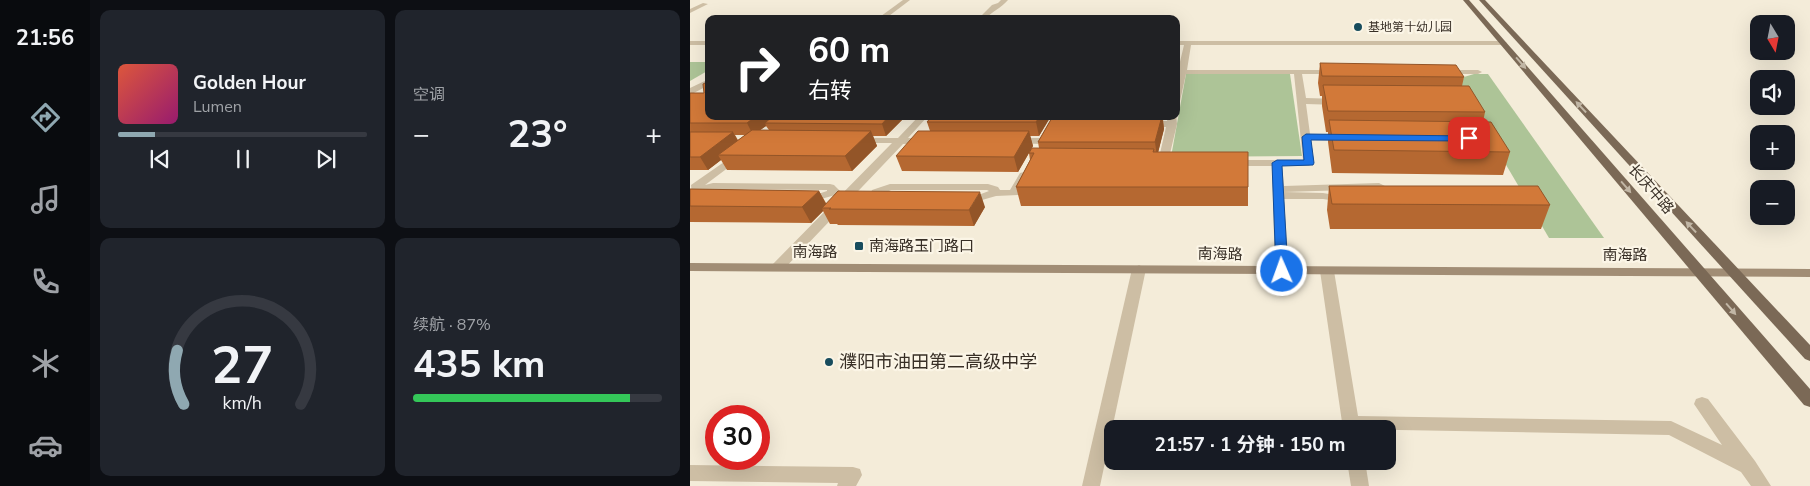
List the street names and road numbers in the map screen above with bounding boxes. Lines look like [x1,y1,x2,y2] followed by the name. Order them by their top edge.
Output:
[1624,160,1678,218] street label: 长庆中路
[792,242,838,262] street label: 南海路
[1197,244,1243,264] street label: 南海路
[1602,245,1648,265] street label: 南海路

